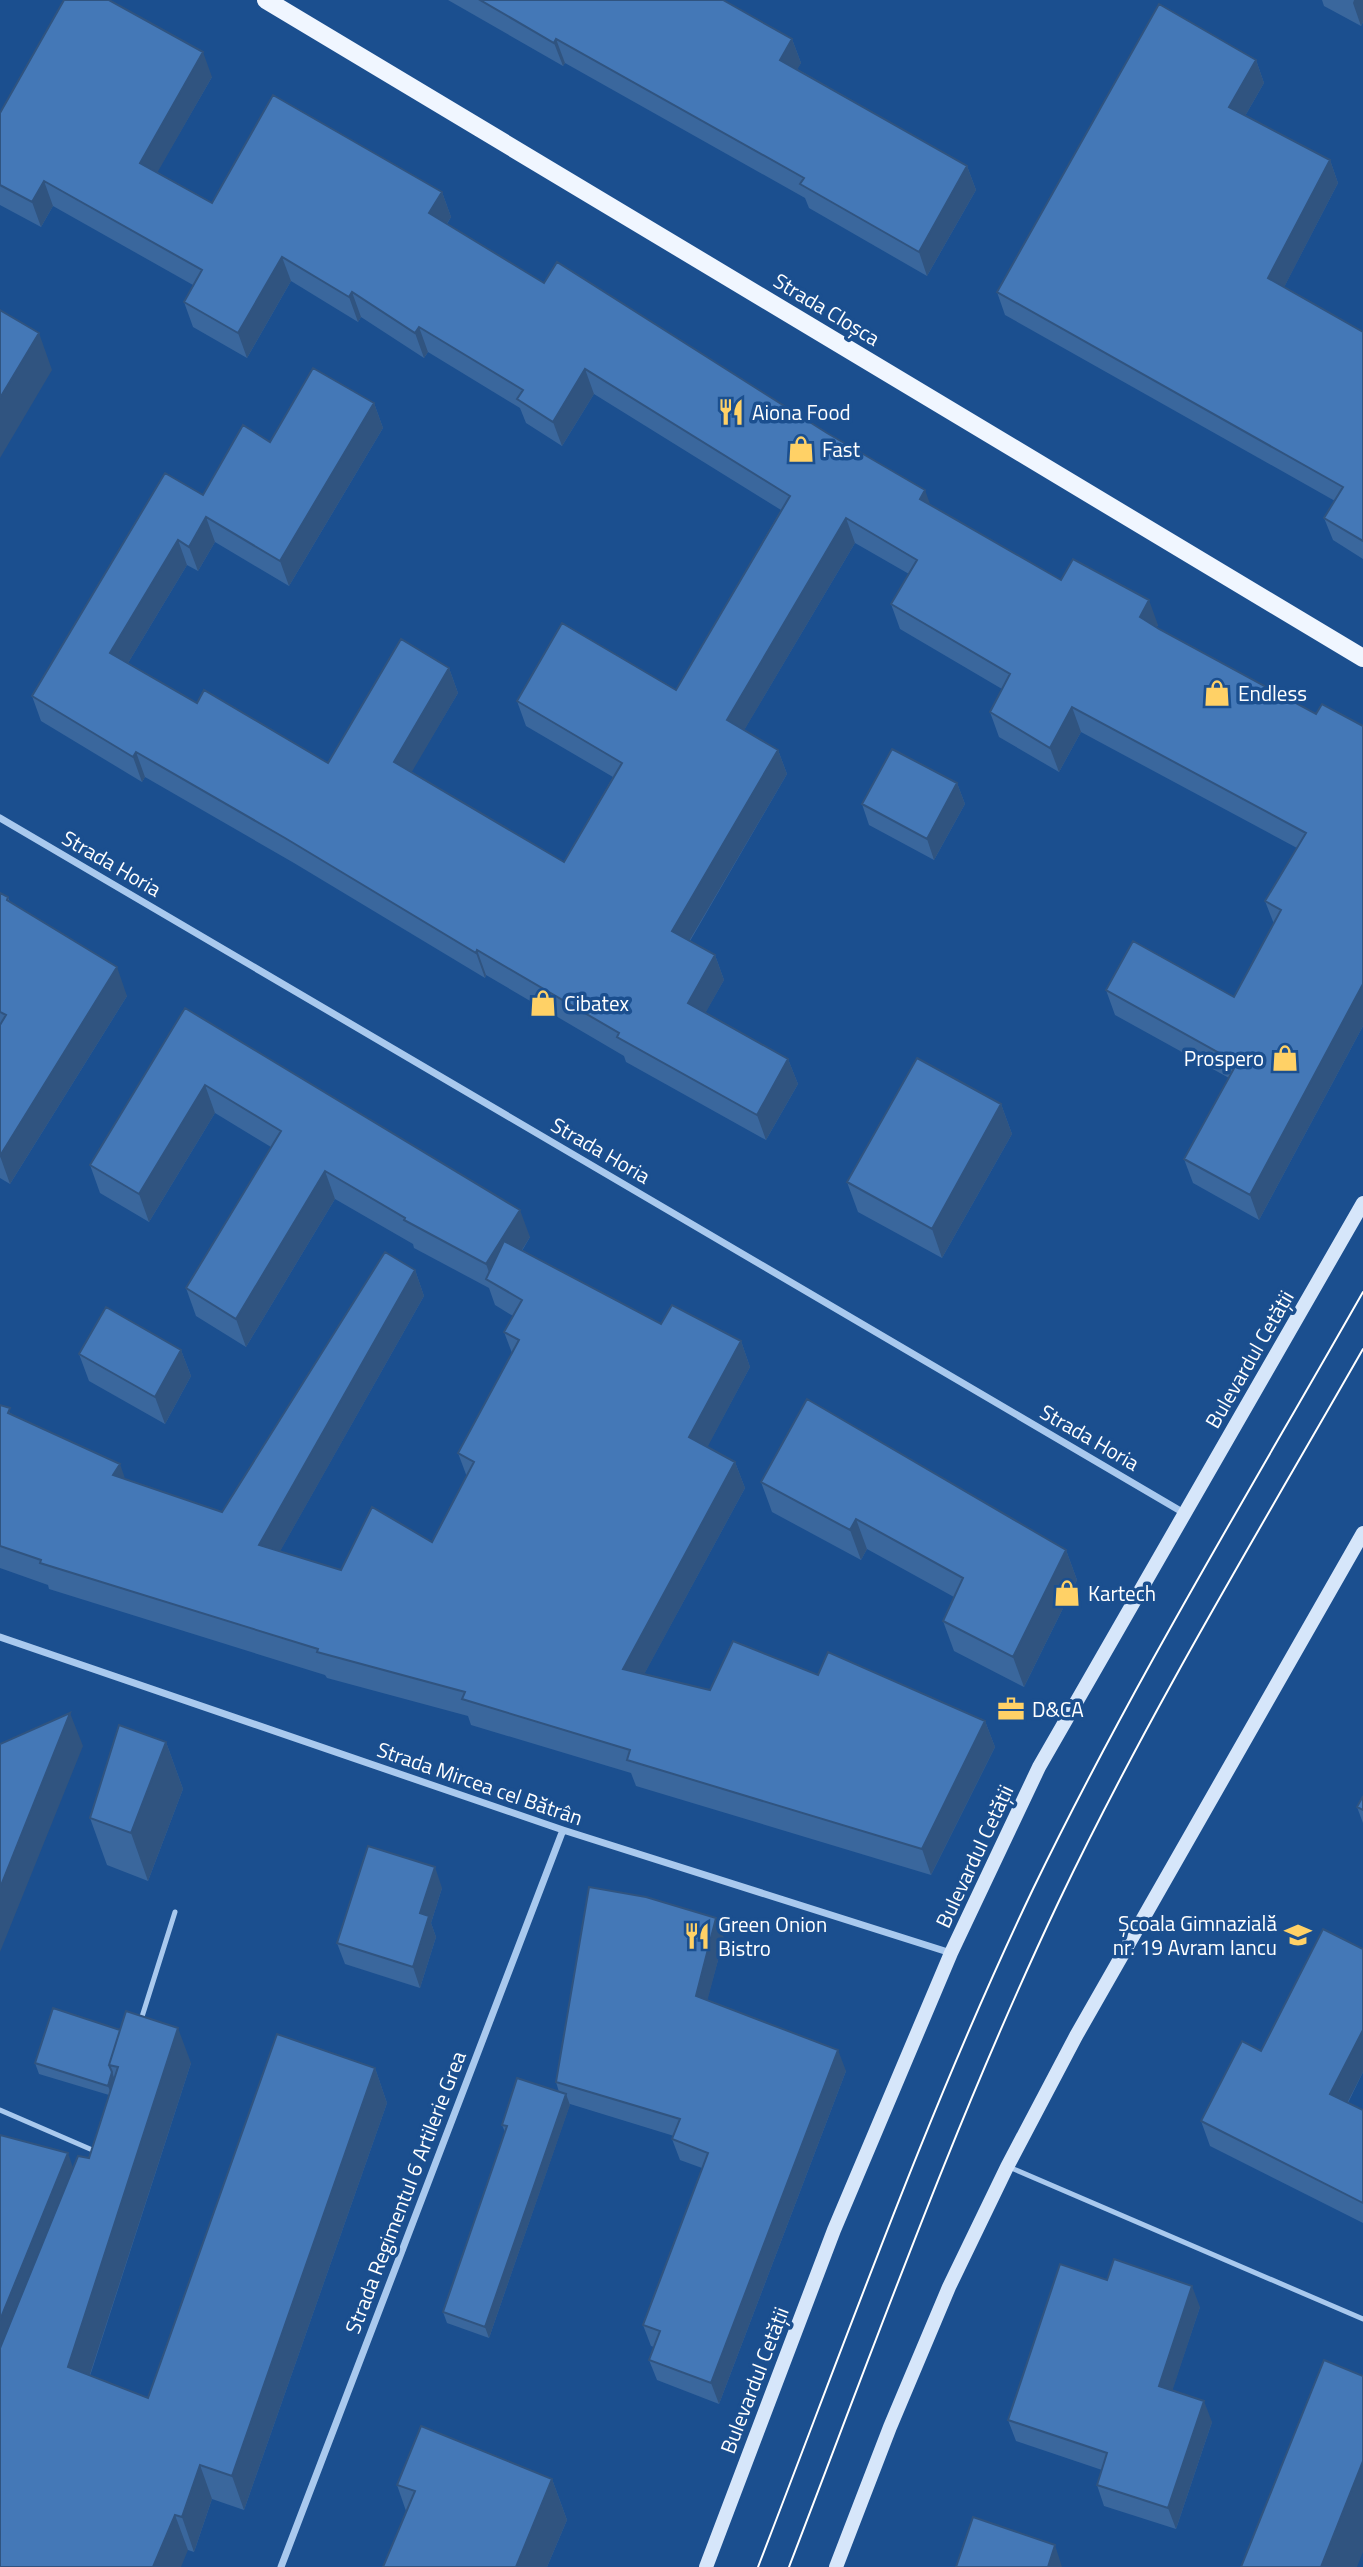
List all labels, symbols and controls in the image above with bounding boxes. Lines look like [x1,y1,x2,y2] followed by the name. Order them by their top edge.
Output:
[768,265,887,354] street label: Strada Cloșca
[752,396,851,428] place label: Aiona Food
[716,397,746,427] restaurant icon: Aiona Food
[822,433,861,465] place label: Fast
[786,434,816,464] shop icon: Fast
[1238,677,1307,709] place label: Endless
[1202,678,1232,708] shop icon: Endless
[56,822,168,905] street label: Strada Horia
[564,987,629,1019] place label: Cibatex
[528,988,558,1018] shop icon: Cibatex
[1184,1042,1264,1074] place label: Prospero
[1270,1043,1300,1073] shop icon: Prospero
[545,1109,657,1192] street label: Strada Horia
[1196,1284,1302,1434] street label: Bulevardul Cetății
[1034,1396,1146,1479] street label: Strada Horia
[1088,1577,1156,1609] place label: Kartech
[1052,1578,1082,1608] shop icon: Kartech
[1032,1693,1084,1725] place label: D&CA
[996,1694,1026,1724] office icon: D&CA
[373,1733,587,1833] street label: Strada Mircea cel Bătrân
[927,1779,1021,1933] street label: Bulevardul Cetății
[1113,1907,1277,1963] place label: Școala Gimnazială nr. 19 Avram Iancu
[718,1908,827,1964] place label: Green Onion Bistro
[1283,1920,1313,1950] school or university icon: Școala Gimnazială nr. 19 Avram Iancu
[682,1921,712,1951] restaurant icon: Green Onion Bistro
[336,2046,474,2338] street label: Strada Regimentul 6 Artilerie Grea
[711,2302,797,2458] street label: Bulevardul Cetății

